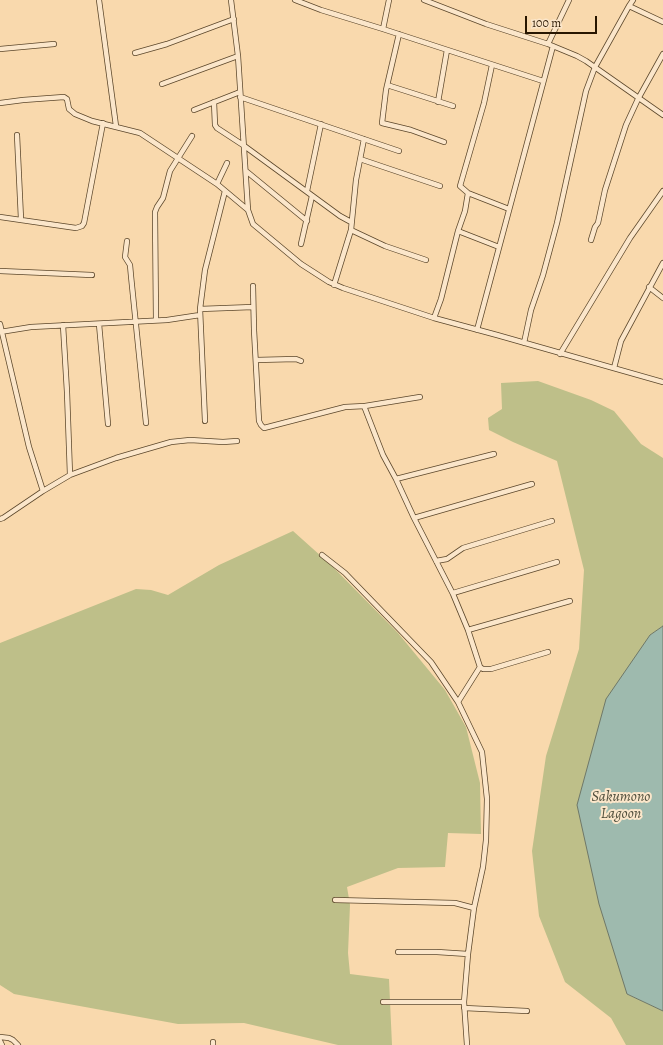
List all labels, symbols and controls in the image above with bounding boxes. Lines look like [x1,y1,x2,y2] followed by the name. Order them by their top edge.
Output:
[527,8,599,34] scale bar
[532,15,561,31] text: 100 m
[592,788,650,823] water label: Sakumono Lagoon

